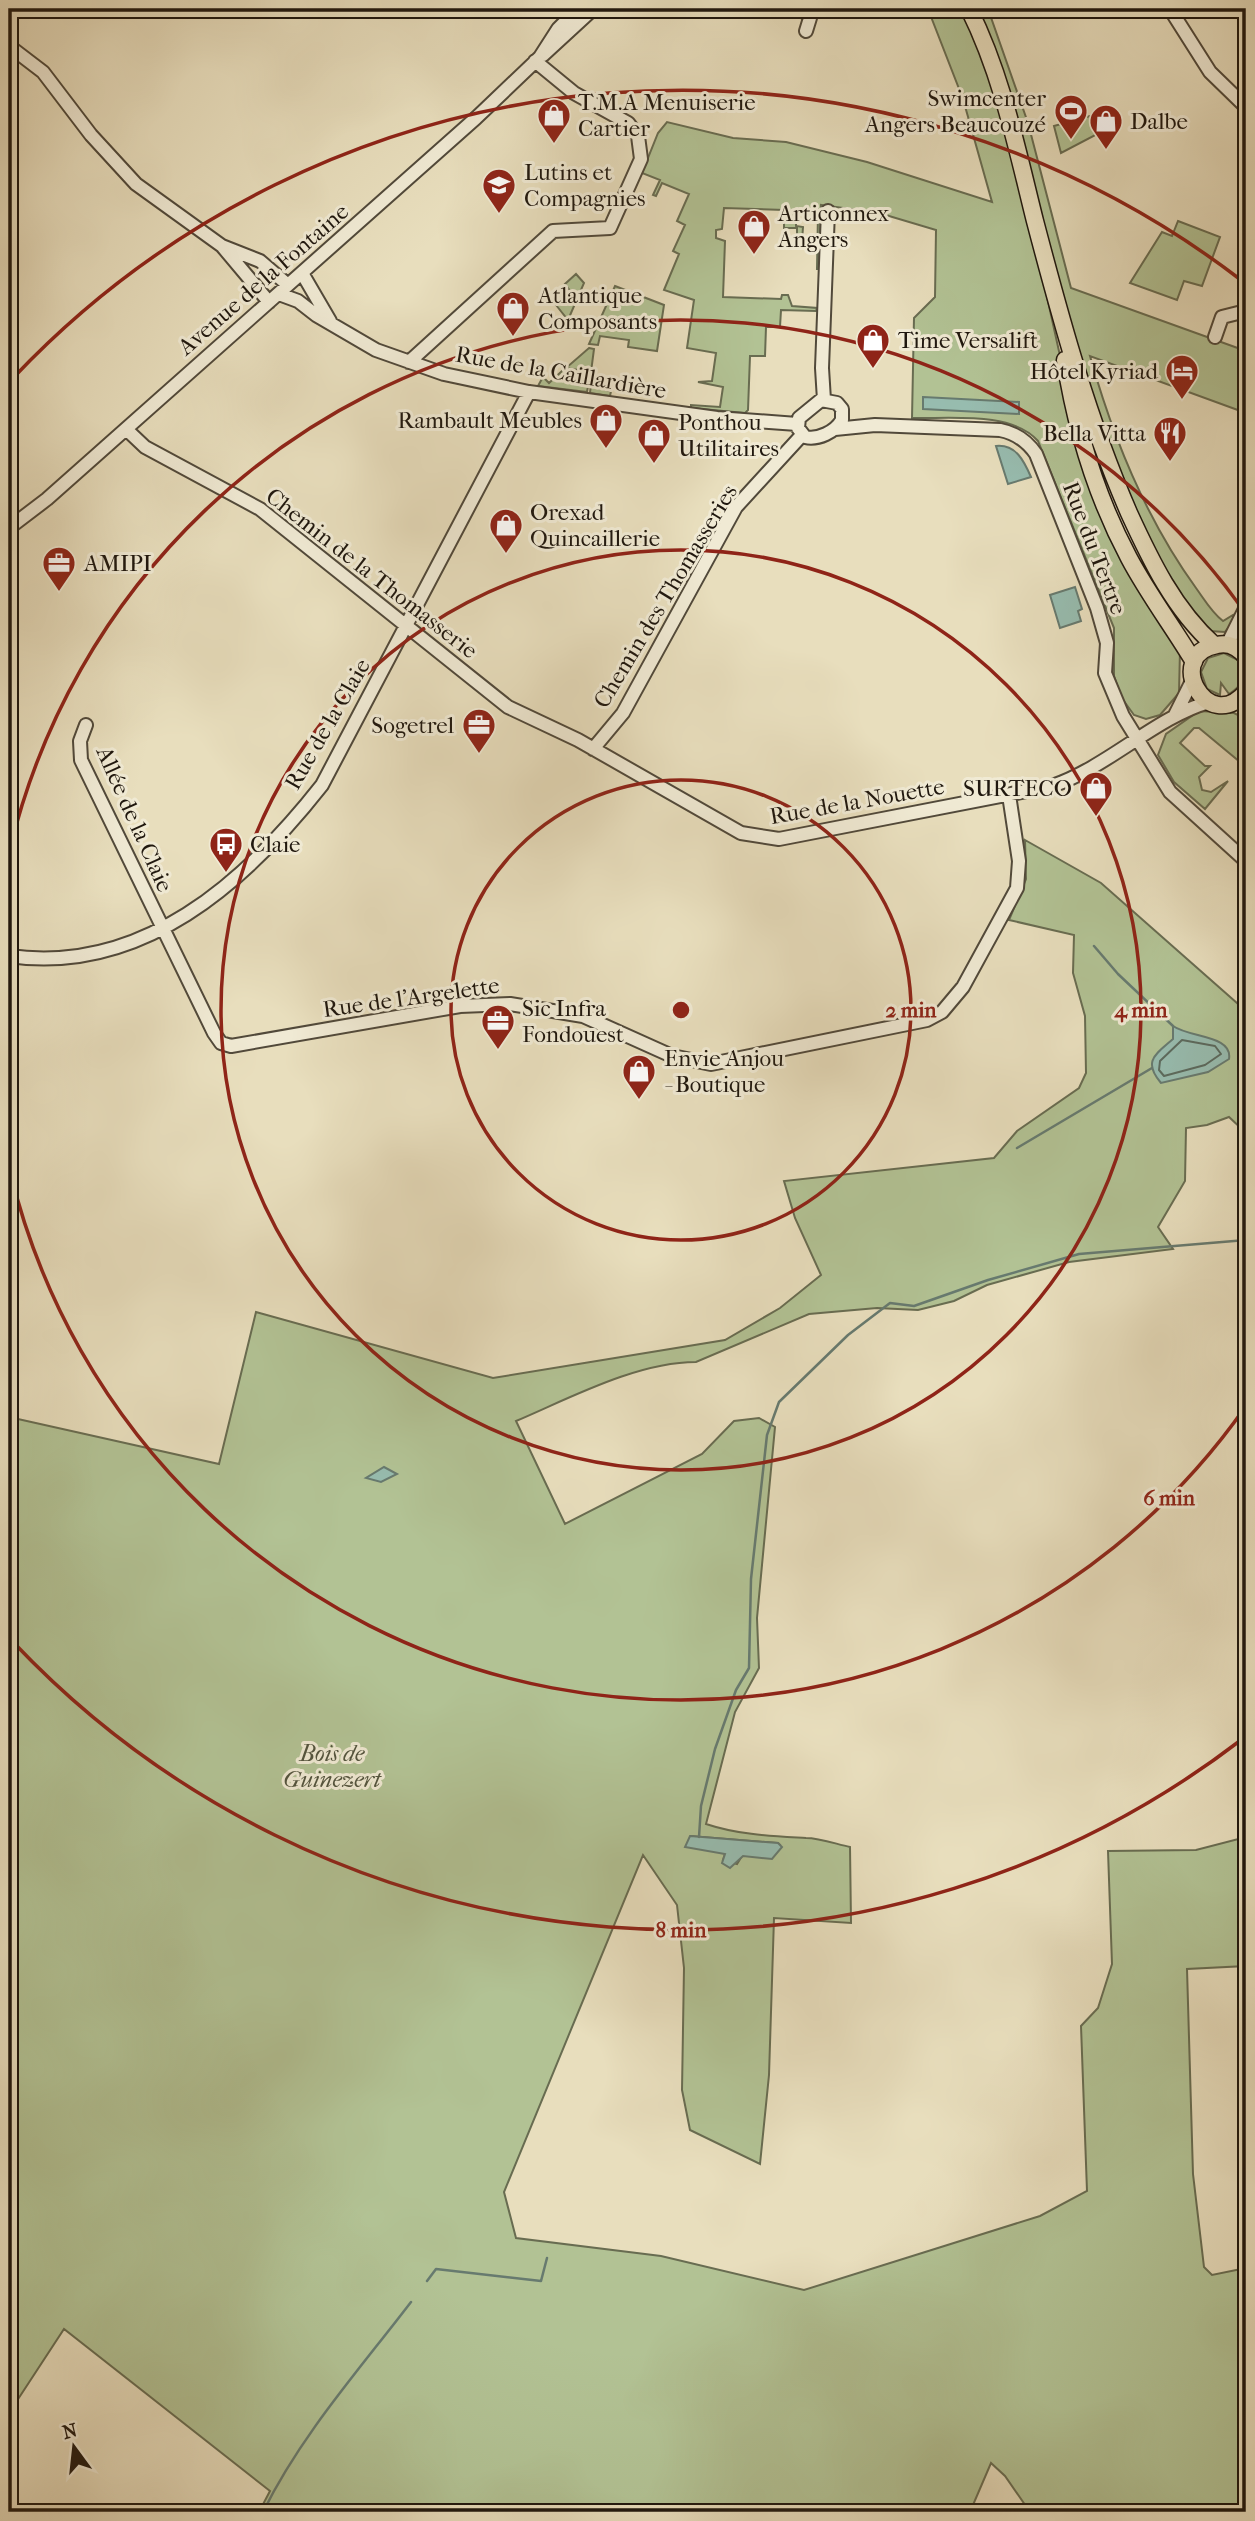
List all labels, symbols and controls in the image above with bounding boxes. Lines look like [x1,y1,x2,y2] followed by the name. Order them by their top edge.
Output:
[864,85,1046,138] place label: Swimcenter Angers Beaucouzé
[578,89,756,142] place label: T.M.A Menuiserie Cartier
[1052,92,1090,141] sports icon: Swimcenter Angers Beaucouzé
[535,96,573,145] shop icon: T.M.A Menuiserie Cartier
[1087,102,1125,151] shop icon: Dalbe
[1130,108,1188,135] place label: Dalbe
[524,159,646,212] place label: Lutins et Compagnies
[480,166,518,215] school or university icon: Lutins et Compagnies
[172,198,354,361] street label: Avenue de la Fontaine
[777,200,889,253] place label: Articonnex Angers
[735,207,773,256] shop icon: Articonnex Angers
[537,282,657,335] place label: Atlantique Composants
[494,289,532,338] shop icon: Atlantique Composants
[854,321,892,370] shop icon: Time Versalift
[898,327,1038,354] place label: Time Versalift
[453,341,668,404] street label: Rue de la Caillardière
[1163,352,1201,401] hotel icon: Hôtel Kyriad
[1030,358,1158,385] place label: Hôtel Kyriad
[587,401,625,450] shop icon: Rambault Meubles
[397,407,582,434] place label: Rambault Meubles
[678,409,779,462] place label: Ponthou Utilitaires
[1151,414,1189,463] restaurant icon: Bella Vitta
[635,416,673,465] shop icon: Ponthou Utilitaires
[1043,420,1146,447] place label: Bella Vitta
[1057,478,1132,618] street label: Rue du Tertre
[588,480,743,713] street label: Chemin des Thomasseries
[261,482,483,664] street label: Chemin de la Thomasserie
[530,499,660,552] place label: Orexad Quincaillerie
[487,506,525,555] shop icon: Orexad Quincaillerie
[40,544,78,593] office icon: AMIPI
[83,550,152,577] place label: AMIPI
[279,654,376,795] street label: Rue de la Claie
[460,706,498,755] office icon: Sogetrel
[371,712,455,739] place label: Sogetrel
[90,741,179,896] street label: Allée de la Claie
[1077,769,1115,818] shop icon: SURTECO
[768,773,947,830] street label: Rue de la Nouette
[963,775,1072,802] place label: SURTECO
[207,825,245,874] bus stop icon: Claie
[250,831,301,858] place label: Claie
[321,972,501,1023] street label: Rue de l'Argelette
[522,995,624,1048] place label: Sic Infra Fondouest
[669,998,693,1022] centre of rings
[885,998,937,1022] text: 2 min
[1114,998,1168,1023] text: 4 min
[479,1002,517,1051] office icon: Sic Infra Fondouest
[664,1045,784,1098] place label: Envie Anjou - Boutique
[620,1052,658,1101] shop icon: Envie Anjou - Boutique
[1143,1486,1196,1510] text: 6 min
[283,1740,383,1793] park label: Bois de Guinezert
[656,1918,707,1942] text: 8 min
[38,2412,108,2482] north arrow
[60,2419,80,2444] text: N

